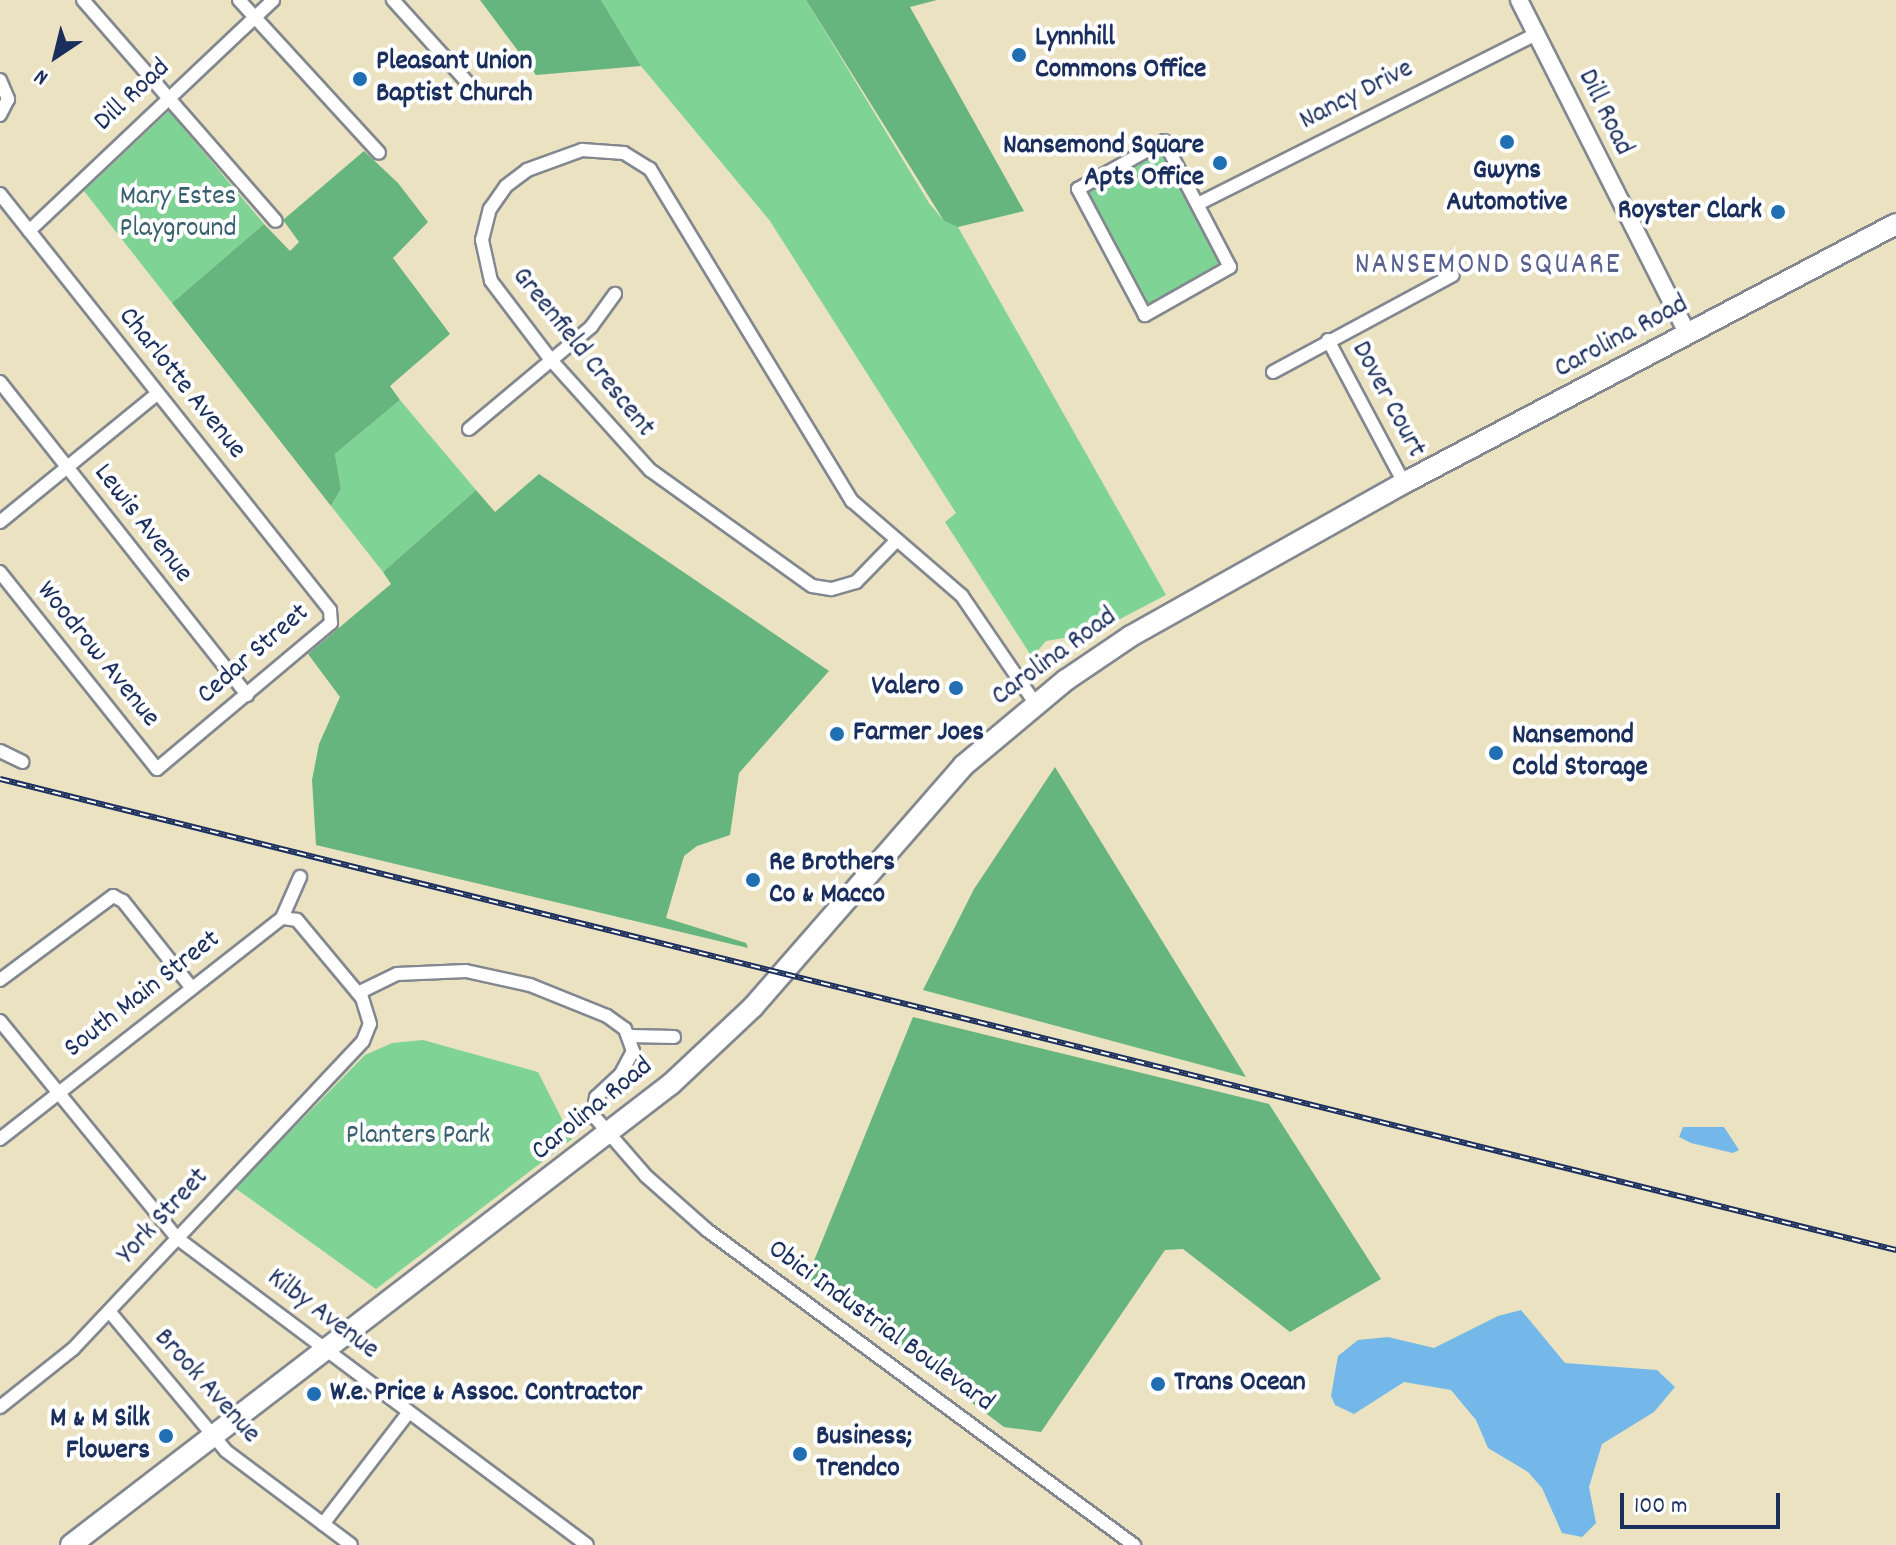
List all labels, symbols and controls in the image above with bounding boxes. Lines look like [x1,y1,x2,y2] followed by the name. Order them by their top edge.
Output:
[16,16,96,96] north arrow
[1035,22,1206,88] place label: Lynnhill Commons Office
[376,46,532,112] place label: Pleasant Union Baptist Church
[1010,46,1028,64] marker: Lynnhill Commons Office
[88,52,178,140] street label: Dill Road
[1295,53,1419,139] street label: Nancy Drive
[29,60,55,92] text: N
[1569,64,1639,162] street label: Dill Road
[351,70,369,88] marker: Pleasant Union Baptist Church
[1003,130,1204,196] place label: Nansemond Square Apts Office
[1498,133,1516,151] marker: Gwyns Automotive
[1211,154,1229,172] marker: Nansemond Square Apts Office
[1446,155,1568,221] place label: Gwyns Automotive
[119,181,237,247] park label: Mary Estes Playground
[1618,195,1762,229] place label: Royster Clark
[1769,203,1787,221] marker: Royster Clark
[1355,249,1621,285] district label: NANSEMOND SQUARE
[503,261,661,445] street label: Greenfield Crescent
[1549,289,1695,387] street label: Carolina Road
[110,301,252,467] street label: Charlotte Avenue
[1342,336,1432,464] street label: Dover Court
[85,458,199,590] street label: Lewis Avenue
[28,575,166,735] street label: Woodrow Avenue
[191,597,317,713] street label: Cedar Street
[986,601,1124,715] street label: Carolina Road
[872,671,940,705] place label: Valero
[947,679,965,697] marker: Valero
[853,717,984,751] place label: Farmer Joes
[1512,720,1648,786] place label: Nansemond Cold Storage
[828,725,846,743] marker: Farmer Joes
[1487,744,1505,762] marker: Nansemond Cold Storage
[769,847,895,913] place label: Re Brothers Co & Macco
[744,871,762,889] marker: Re Brothers Co & Macco
[58,924,228,1066] street label: South Main Street
[526,1051,660,1169] street label: Carolina Road
[346,1120,490,1154] park label: Planters Park
[111,1162,217,1272] street label: York Street
[760,1234,1000,1420] street label: Obici Industrial Boulevard
[259,1262,385,1368] street label: Kilby Avenue
[146,1323,266,1451] street label: Brook Avenue
[1174,1367,1306,1401] place label: Trans Ocean
[1149,1375,1167,1393] marker: Trans Ocean
[330,1377,642,1411] place label: W.e. Price & Assoc. Contractor
[305,1385,323,1403] marker: W.e. Price & Assoc. Contractor
[50,1403,150,1469] place label: M & M Silk Flowers
[816,1421,912,1487] place label: Business; Trendco
[157,1427,175,1445] marker: M & M Silk Flowers
[791,1445,809,1463] marker: Business; Trendco
[1624,1477,1784,1527] scale bar
[1634,1490,1687,1524] text: 100 m

